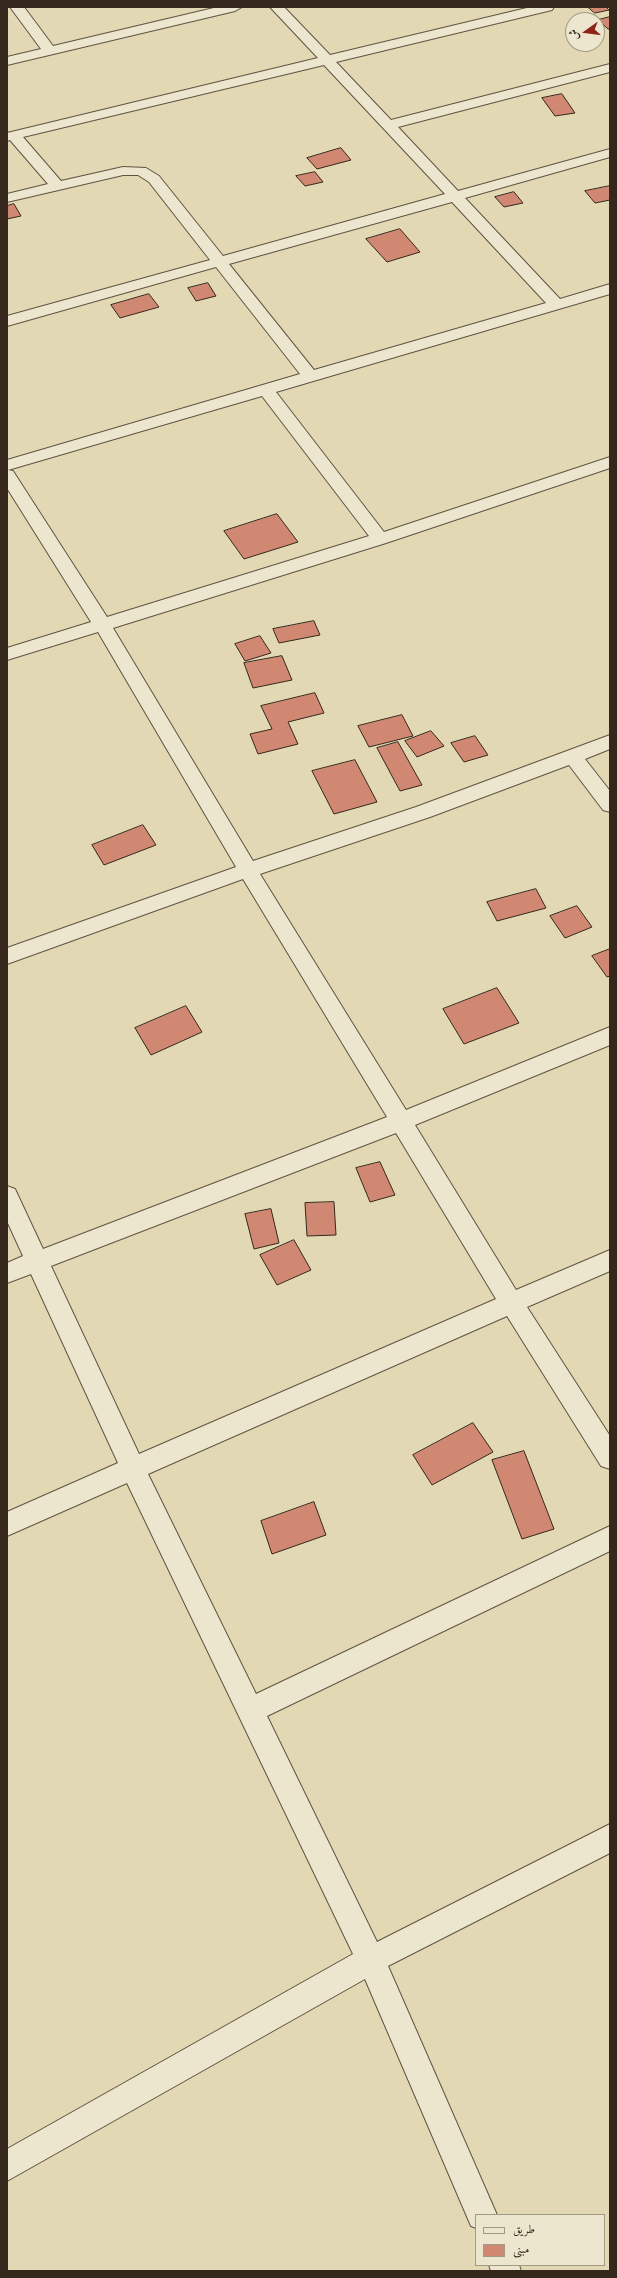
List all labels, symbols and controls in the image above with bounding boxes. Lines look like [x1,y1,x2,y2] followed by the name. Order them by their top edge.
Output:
[565,12,605,52] north arrow
[565,28,582,42] text: ش
[475,2214,605,2266] legend
[513,2221,535,2237] text: طريق
[513,2241,529,2257] text: مبنى

